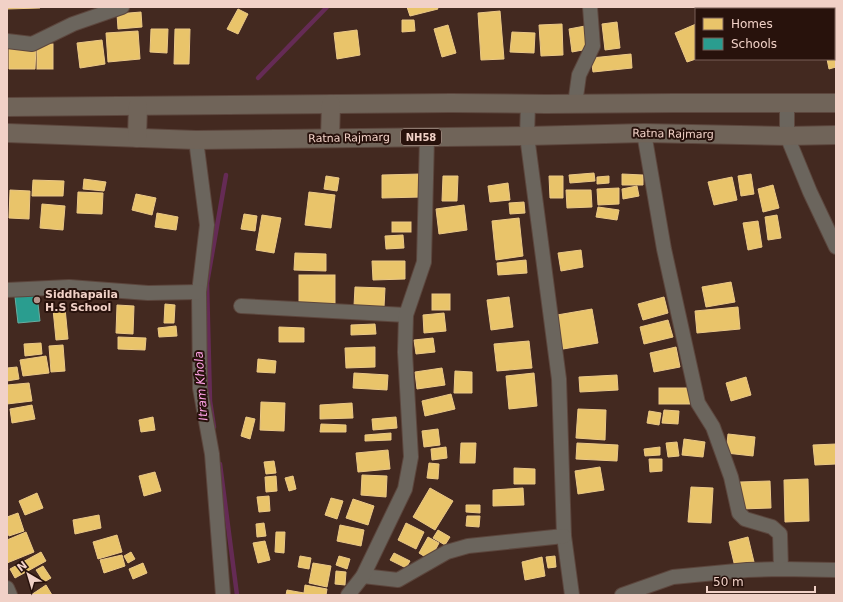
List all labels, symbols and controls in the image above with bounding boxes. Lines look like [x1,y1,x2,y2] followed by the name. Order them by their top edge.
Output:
[695,8,835,60] legend
[731,17,773,31] text: Homes
[731,37,777,51] text: Schools
[632,127,714,141] street label: Ratna Rajmarg
[401,129,441,145] road number: NH58
[308,131,390,145] street label: Ratna Rajmarg
[45,288,118,314] place label: Siddhapaila H.S School
[32,295,42,305] marker: Siddhapaila H.S School
[192,351,210,421] water label: Itram Khola
[8,554,48,594] north arrow
[15,559,30,574] text: N
[707,568,815,594] scale bar
[713,575,744,589] text: 50 m

